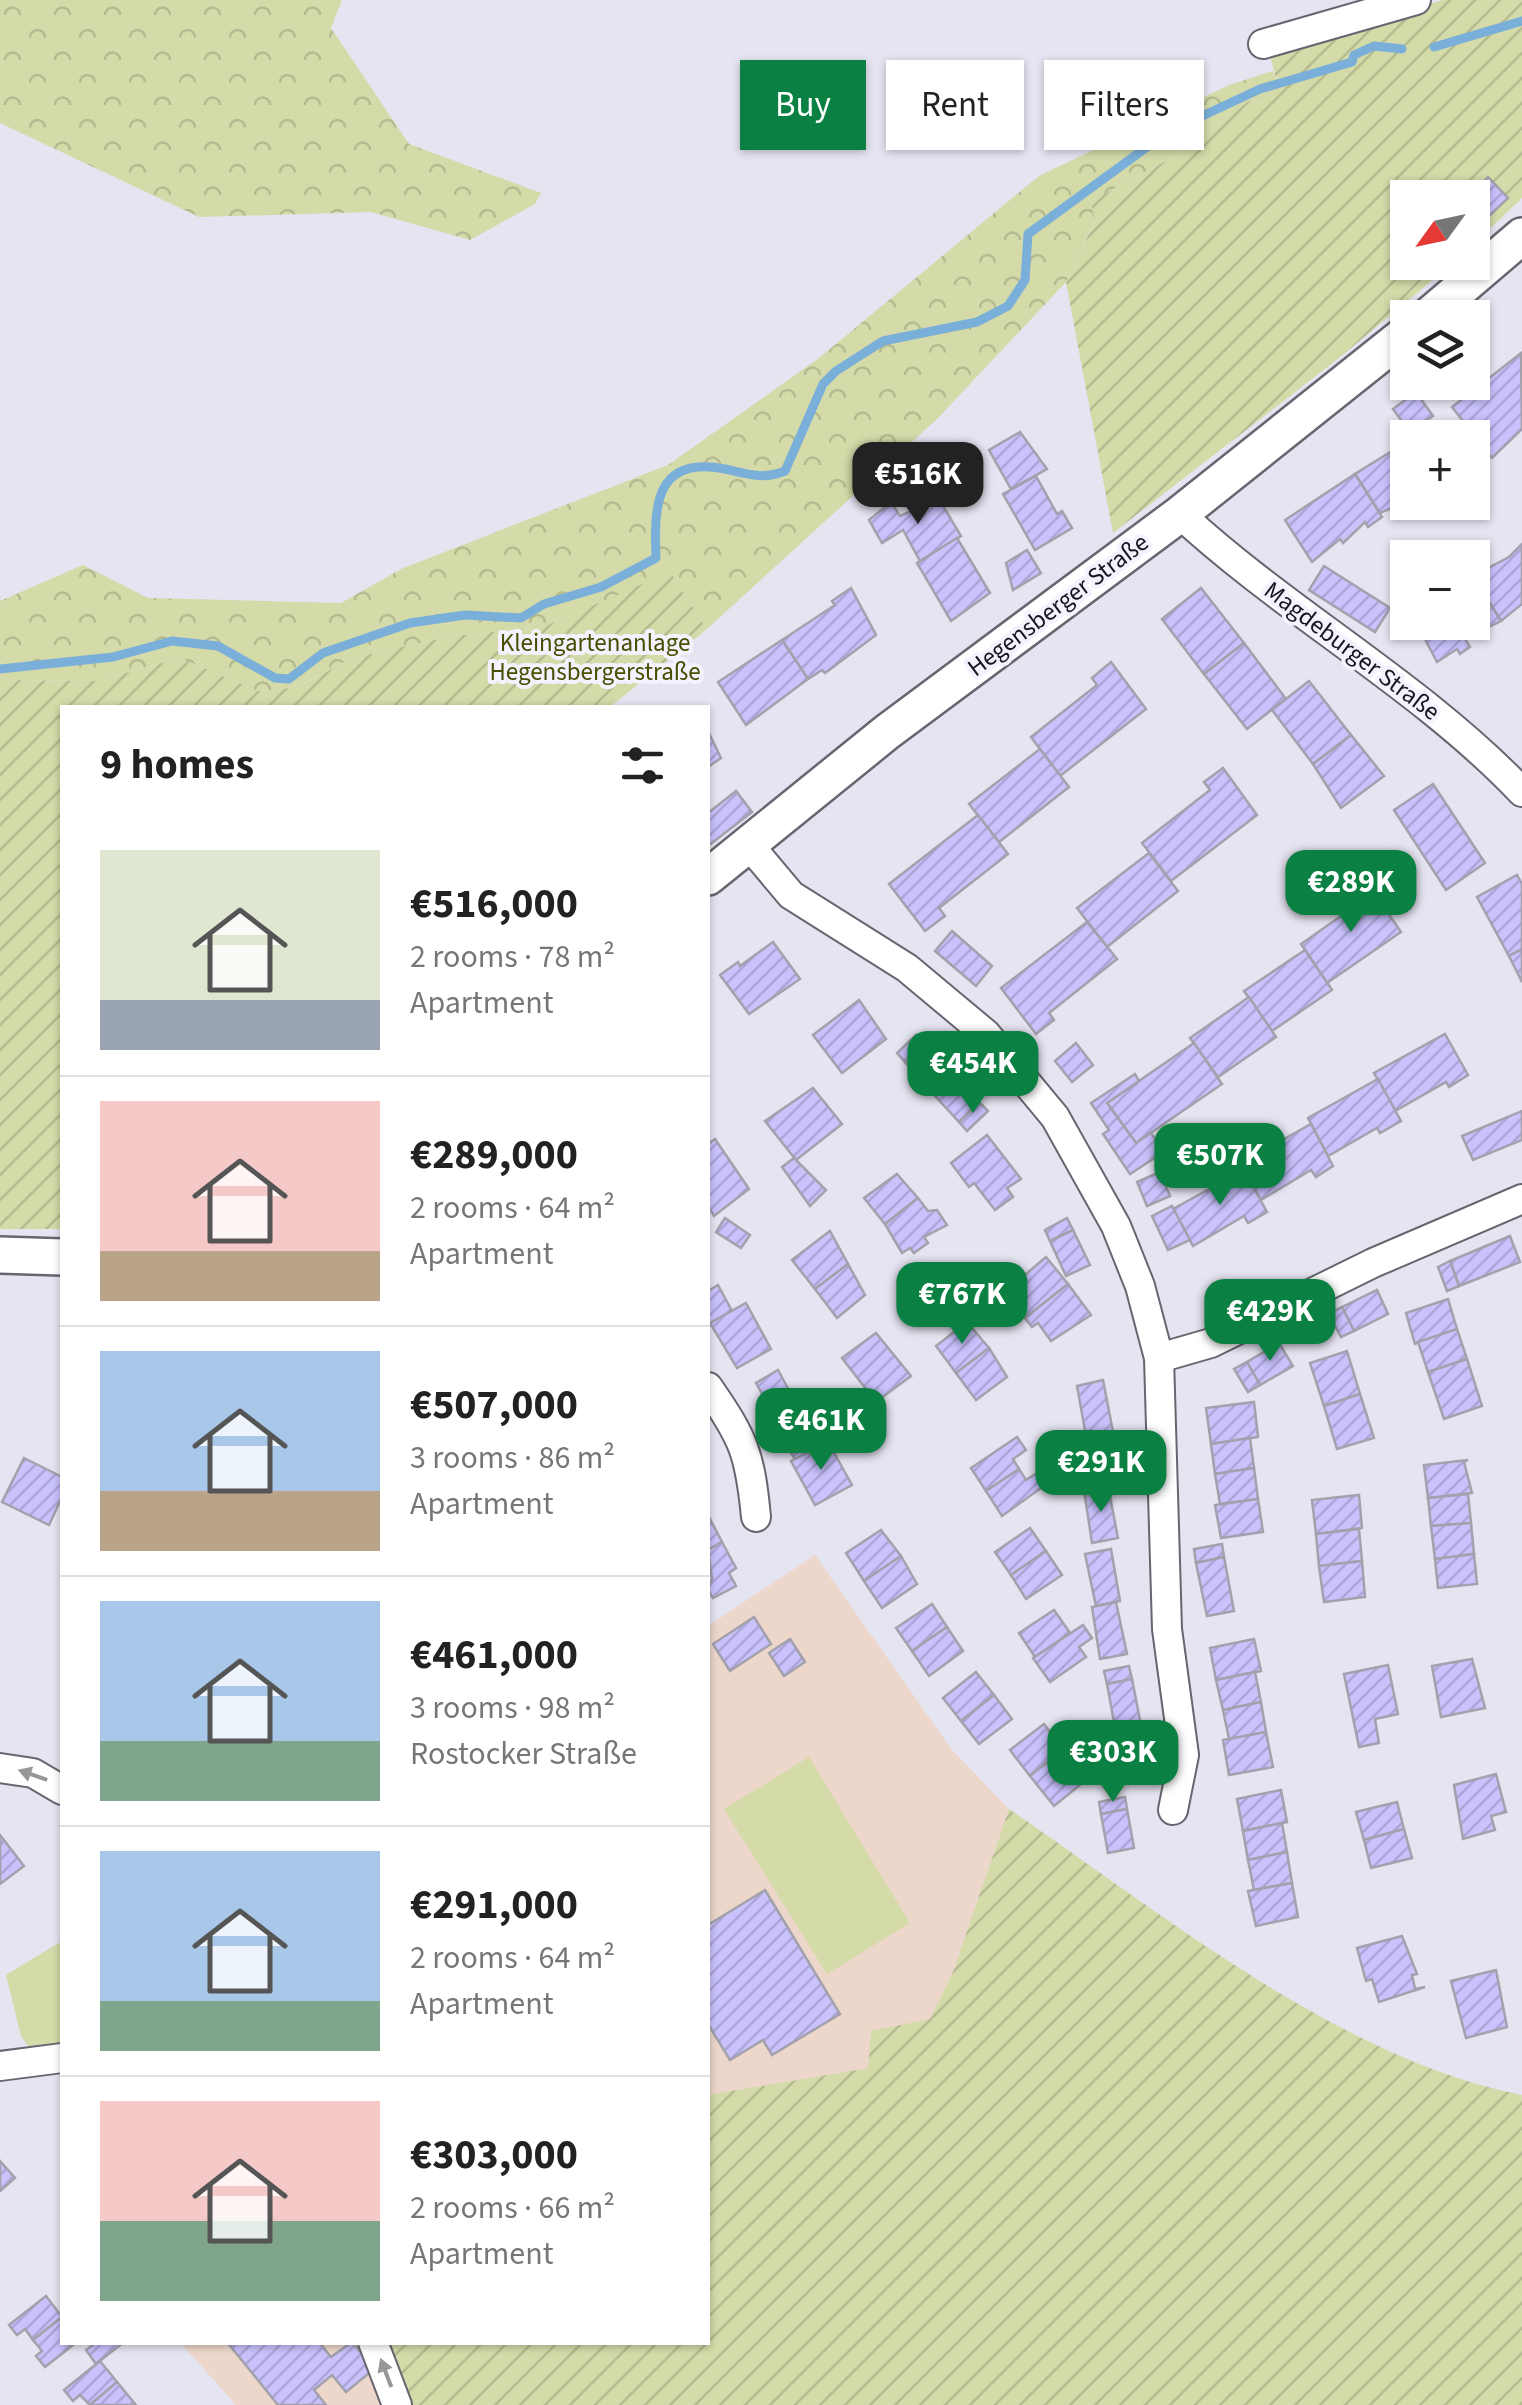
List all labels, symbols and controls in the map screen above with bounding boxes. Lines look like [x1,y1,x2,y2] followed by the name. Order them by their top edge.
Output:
[740,60,866,150] chip: Buy
[886,60,1024,150] chip: Rent
[1044,60,1204,150] chip: Filters
[1390,180,1490,280] north arrow
[1390,180,1490,640] map controls
[1390,300,1490,400] button: layers
[1390,420,1490,520] button: +
[848,442,988,527] pin: €516K
[874,451,962,497] text: €516K
[960,525,1156,685] street label: Hegensberger Straße
[1390,540,1490,640] button: −
[1256,573,1448,729] street label: Magdeburger Straße
[489,625,701,690] park label: Kleingartenanlage Hegensbergerstraße
[100,735,254,795] text: 9 homes
[615,738,670,793] icon: filters
[1281,850,1421,935] pin: €289K
[1307,859,1395,905] text: €289K
[410,874,578,934] text: €516,000
[180,890,300,1010] icon: home
[410,934,615,980] text: 2 rooms · 78 m²
[410,980,553,1026] text: Apartment
[903,1031,1043,1116] pin: €454K
[929,1040,1017,1086] text: €454K
[1150,1123,1290,1208] pin: €507K
[410,1125,578,1185] text: €289,000
[1176,1132,1264,1178] text: €507K
[180,1141,300,1261] icon: home
[410,1185,615,1231] text: 2 rooms · 64 m²
[410,1231,553,1277] text: Apartment
[892,1262,1032,1347] pin: €767K
[918,1271,1006,1317] text: €767K
[1200,1279,1340,1364] pin: €429K
[1226,1288,1314,1334] text: €429K
[410,1375,578,1435] text: €507,000
[751,1388,891,1473] pin: €461K
[180,1391,300,1511] icon: home
[777,1397,865,1443] text: €461K
[1031,1430,1171,1515] pin: €291K
[410,1435,615,1481] text: 3 rooms · 86 m²
[1057,1439,1145,1485] text: €291K
[410,1481,553,1527] text: Apartment
[410,1625,578,1685] text: €461,000
[180,1641,300,1761] icon: home
[410,1685,615,1731] text: 3 rooms · 98 m²
[1043,1720,1183,1805] pin: €303K
[1069,1729,1157,1775] text: €303K
[410,1731,637,1777] text: Rostocker Straße
[17,1767,47,1782] one-way arrow
[410,1875,578,1935] text: €291,000
[180,1891,300,2011] icon: home
[410,1935,615,1981] text: 2 rooms · 64 m²
[410,1981,553,2027] text: Apartment
[410,2125,578,2185] text: €303,000
[180,2141,300,2261] icon: home
[410,2185,615,2231] text: 2 rooms · 66 m²
[410,2231,553,2277] text: Apartment
[378,2358,393,2388] one-way arrow

